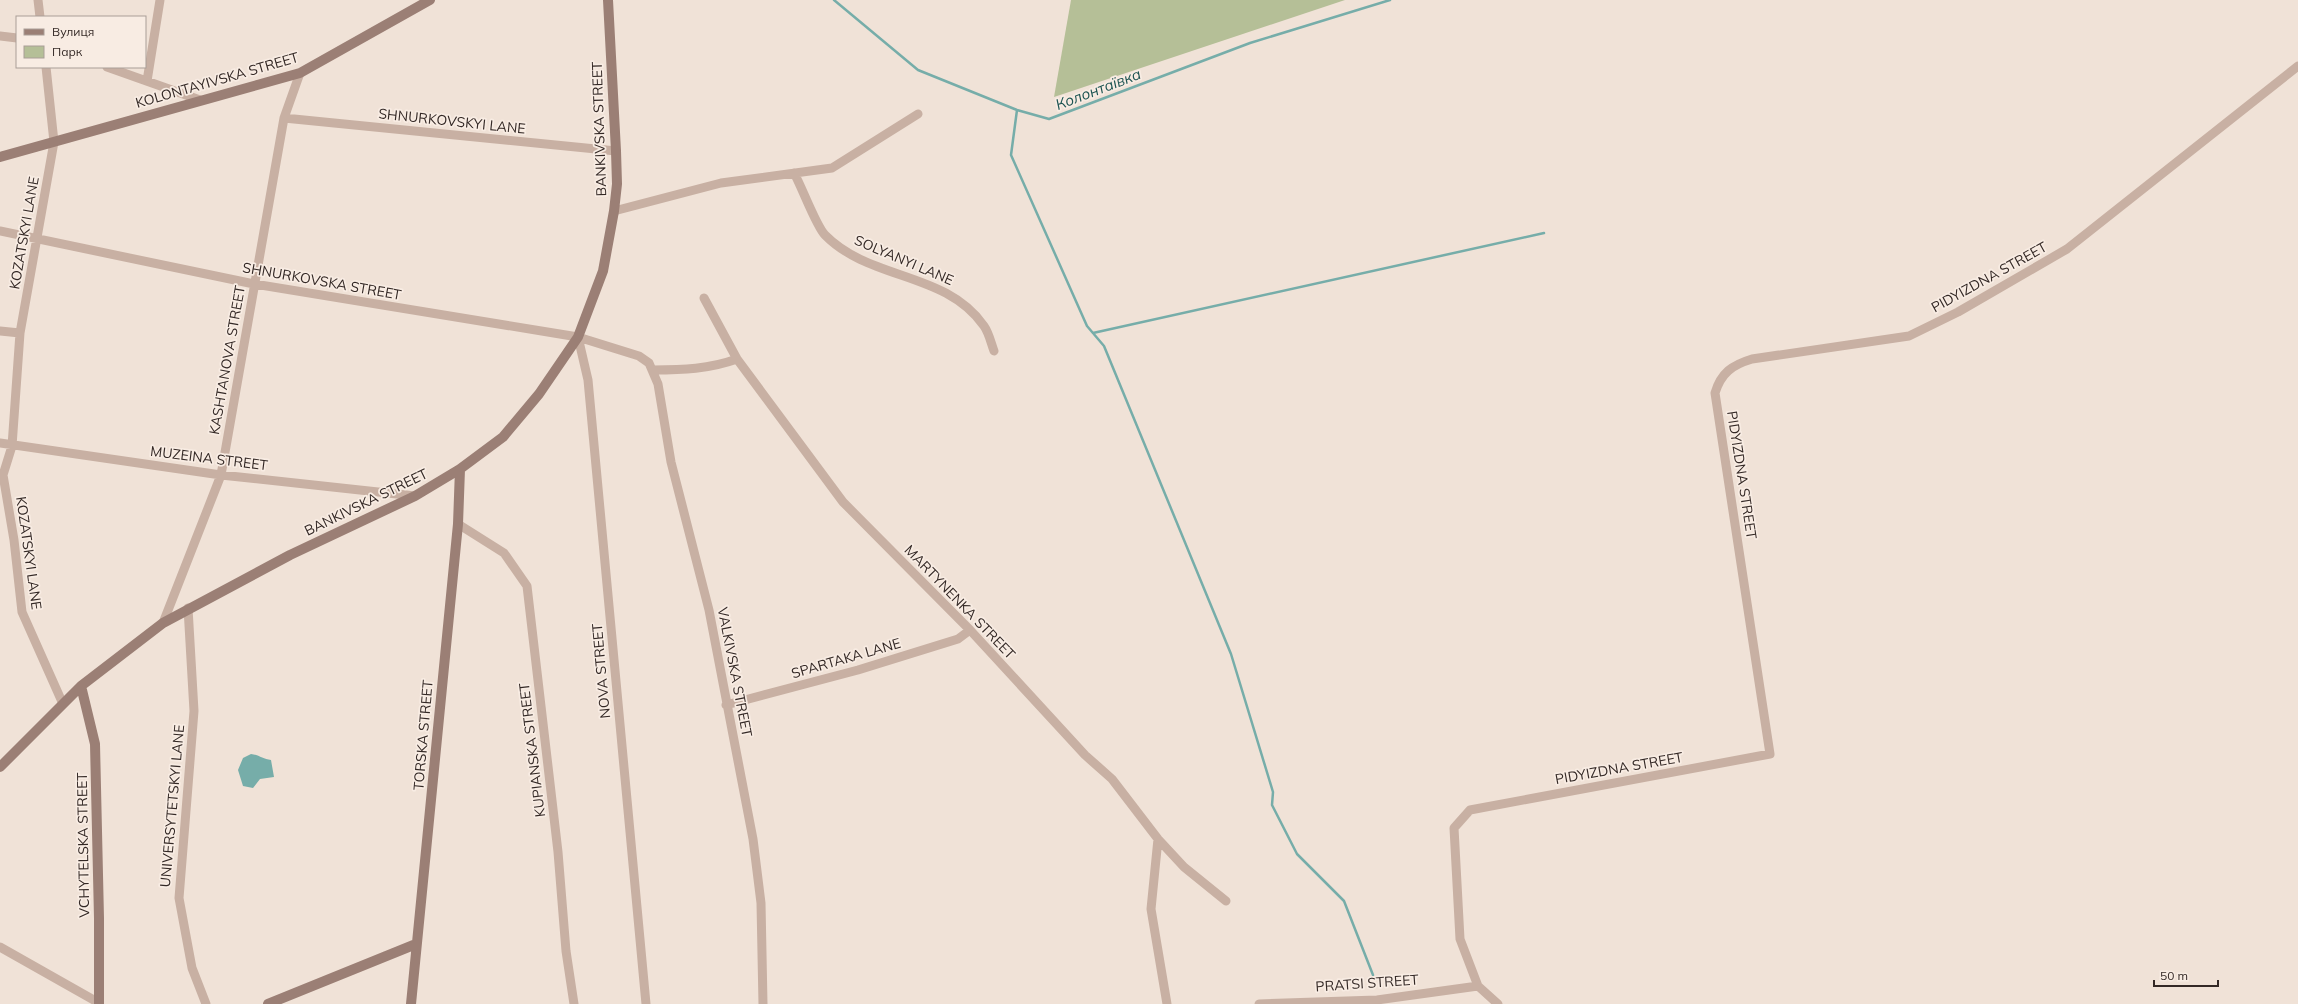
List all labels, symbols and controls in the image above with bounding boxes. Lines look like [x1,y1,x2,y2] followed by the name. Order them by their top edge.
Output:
[16,16,146,68] legend
[52,24,94,39] text: Вулиця
[52,44,83,59] text: Парк
[133,48,301,112] street label: KOLONTAYIVSKA STREET
[588,61,610,197] street label: BANKIVSKA STREET
[1053,64,1143,114] water label: Колонтаївка
[377,104,527,138] street label: SHNURKOVSKYI LANE
[5,175,43,291] street label: KOZATSKYI LANE
[852,231,956,289] street label: SOLYANYI LANE
[1928,237,2050,316] street label: PIDYIZDNA STREET
[241,258,403,304] street label: SHNURKOVSKA STREET
[205,283,249,436] street label: KASHTANOVA STREET
[1723,410,1761,541] street label: PIDYIZDNA STREET
[149,442,269,474] street label: MUZEINA STREET
[301,464,431,540] street label: BANKIVSKA STREET
[12,495,46,611] street label: KOZATSKYI LANE
[901,541,1020,663] street label: MARTYNENKA STREET
[714,606,756,739] street label: VALKIVSKA STREET
[588,622,614,719] street label: NOVA STREET
[789,634,903,682] street label: SPARTAKA LANE
[409,678,437,791] street label: TORSKA STREET
[515,681,549,818] street label: KUPIANSKA STREET
[156,724,188,888] street label: UNIVERSYTETSKYI LANE
[1554,748,1685,788] street label: PIDYIZDNA STREET
[73,772,93,918] street label: VCHYTELSKA STREET
[2154,962,2218,988] scale bar
[2160,968,2188,983] text: 50 m
[1315,970,1420,996] street label: PRATSI STREET

